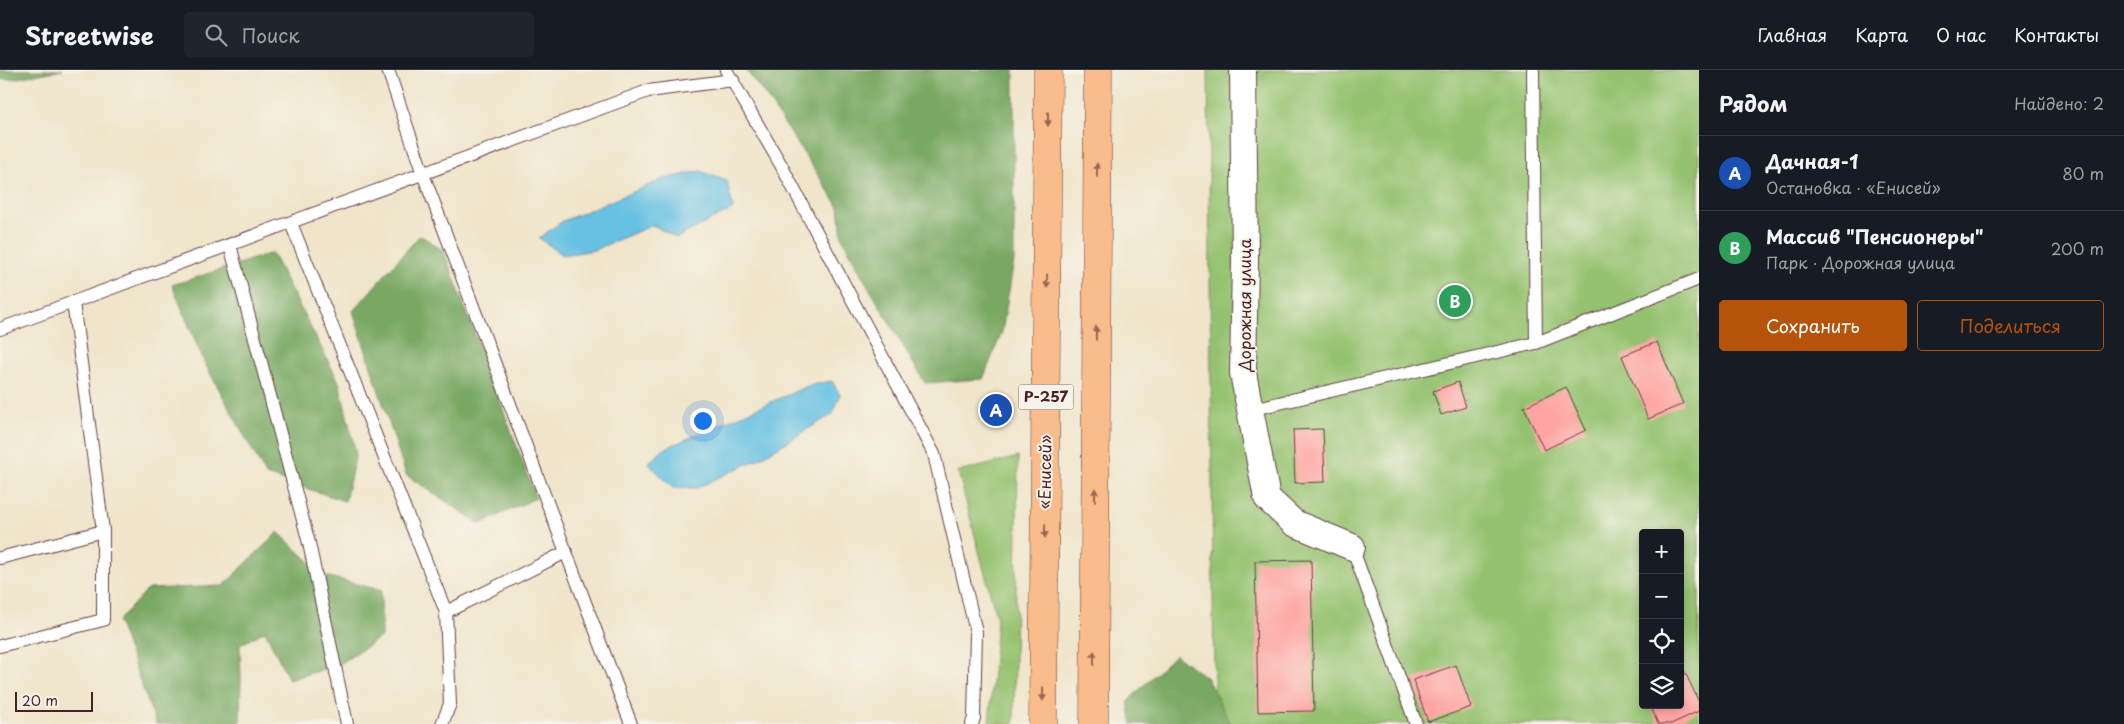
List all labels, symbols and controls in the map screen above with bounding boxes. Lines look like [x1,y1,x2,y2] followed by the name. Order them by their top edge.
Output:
[184,12,534,57] search box
[25,17,154,53] text: Streetwise
[202,21,230,49] icon: search
[242,21,299,49] text: Поиск
[1758,21,1827,48] text: Главная
[1855,21,1908,48] text: Карта
[1936,21,1986,48] text: О нас
[2014,21,2099,48] text: Контакты
[1719,87,1787,119] text: Рядом
[2014,91,2104,115] text: Найдено: 2
[1044,111,1052,127] one-way arrow
[1766,147,1858,175] text: Дачная-1
[1729,161,1741,185] text: A
[2062,161,2104,185] text: 80 m
[1093,162,1101,178] one-way arrow
[1766,175,1941,199] text: Остановка · «Енисей»
[1766,222,1983,250] text: Массив "Пенсионеры"
[1730,236,1740,260] text: B
[2051,236,2104,260] text: 200 m
[1232,238,1256,373] street label: Дорожная улица
[1766,250,1955,274] text: Парк · Дорожная улица
[1043,273,1051,289] one-way arrow
[1439,282,1471,320] pin: B
[1719,300,1907,351] button: Сохранить
[1917,300,2104,351] button: Поделиться
[1092,325,1100,341] one-way arrow
[1018,384,1074,410] road number: Р-257
[980,391,1012,429] pin: A
[690,408,716,434] your location
[1031,435,1057,509] street label: «Енисей»
[1091,487,1099,503] one-way arrow
[1041,523,1049,539] one-way arrow
[1639,529,1684,709] map controls
[1639,529,1684,574] button: +
[1639,574,1684,619] button: −
[1639,619,1684,664] button: locate
[1090,650,1098,666] one-way arrow
[1639,664,1684,709] button: layers
[1039,686,1047,702] one-way arrow
[15,689,92,712] scale bar
[22,690,58,711] text: 20 m

